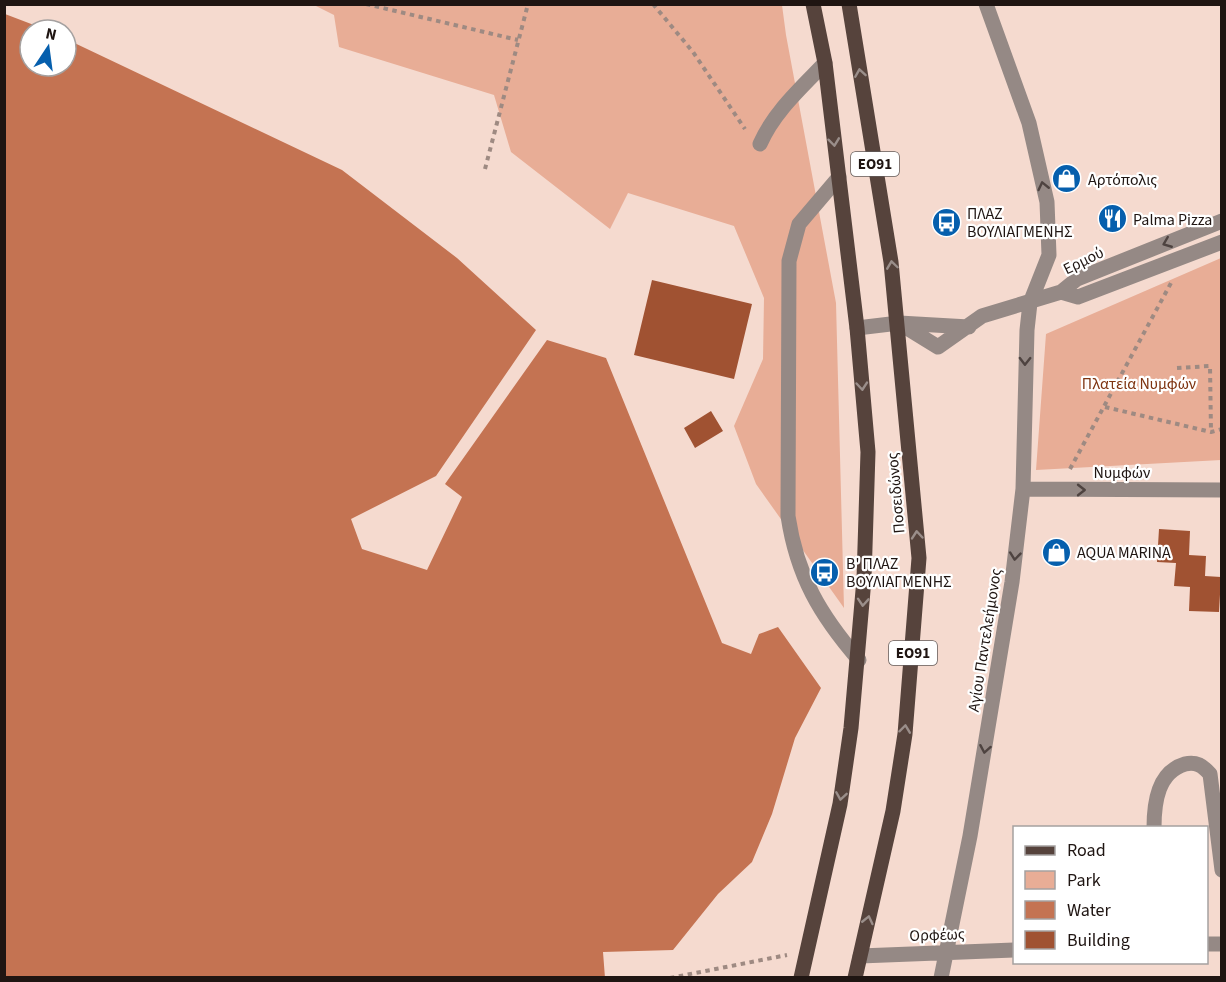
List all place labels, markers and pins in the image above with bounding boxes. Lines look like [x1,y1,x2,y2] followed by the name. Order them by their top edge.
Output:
[1051,163,1083,195] shop icon: Αρτόπολις
[1088,169,1157,191] place label: Αρτόπολις
[967,203,1073,243] place label: ΠΛΑΖ ΒΟΥΛΙΑΓΜΕΝΗΣ
[1096,203,1128,235] restaurant icon: Palma Pizza
[930,206,962,238] bus stop icon: ΠΛΑΖ ΒΟΥΛΙΑΓΜΕΝΗΣ
[1133,209,1212,231] place label: Palma Pizza
[1040,536,1072,568] shop icon: AQUA MARINA
[1077,542,1171,564] place label: AQUA MARINA
[846,553,952,593] place label: Β' ΠΛΑΖ ΒΟΥΛΙΑΓΜΕΝΗΣ
[809,556,841,588] bus stop icon: Β' ΠΛΑΖ ΒΟΥΛΙΑΓΜΕΝΗΣ

